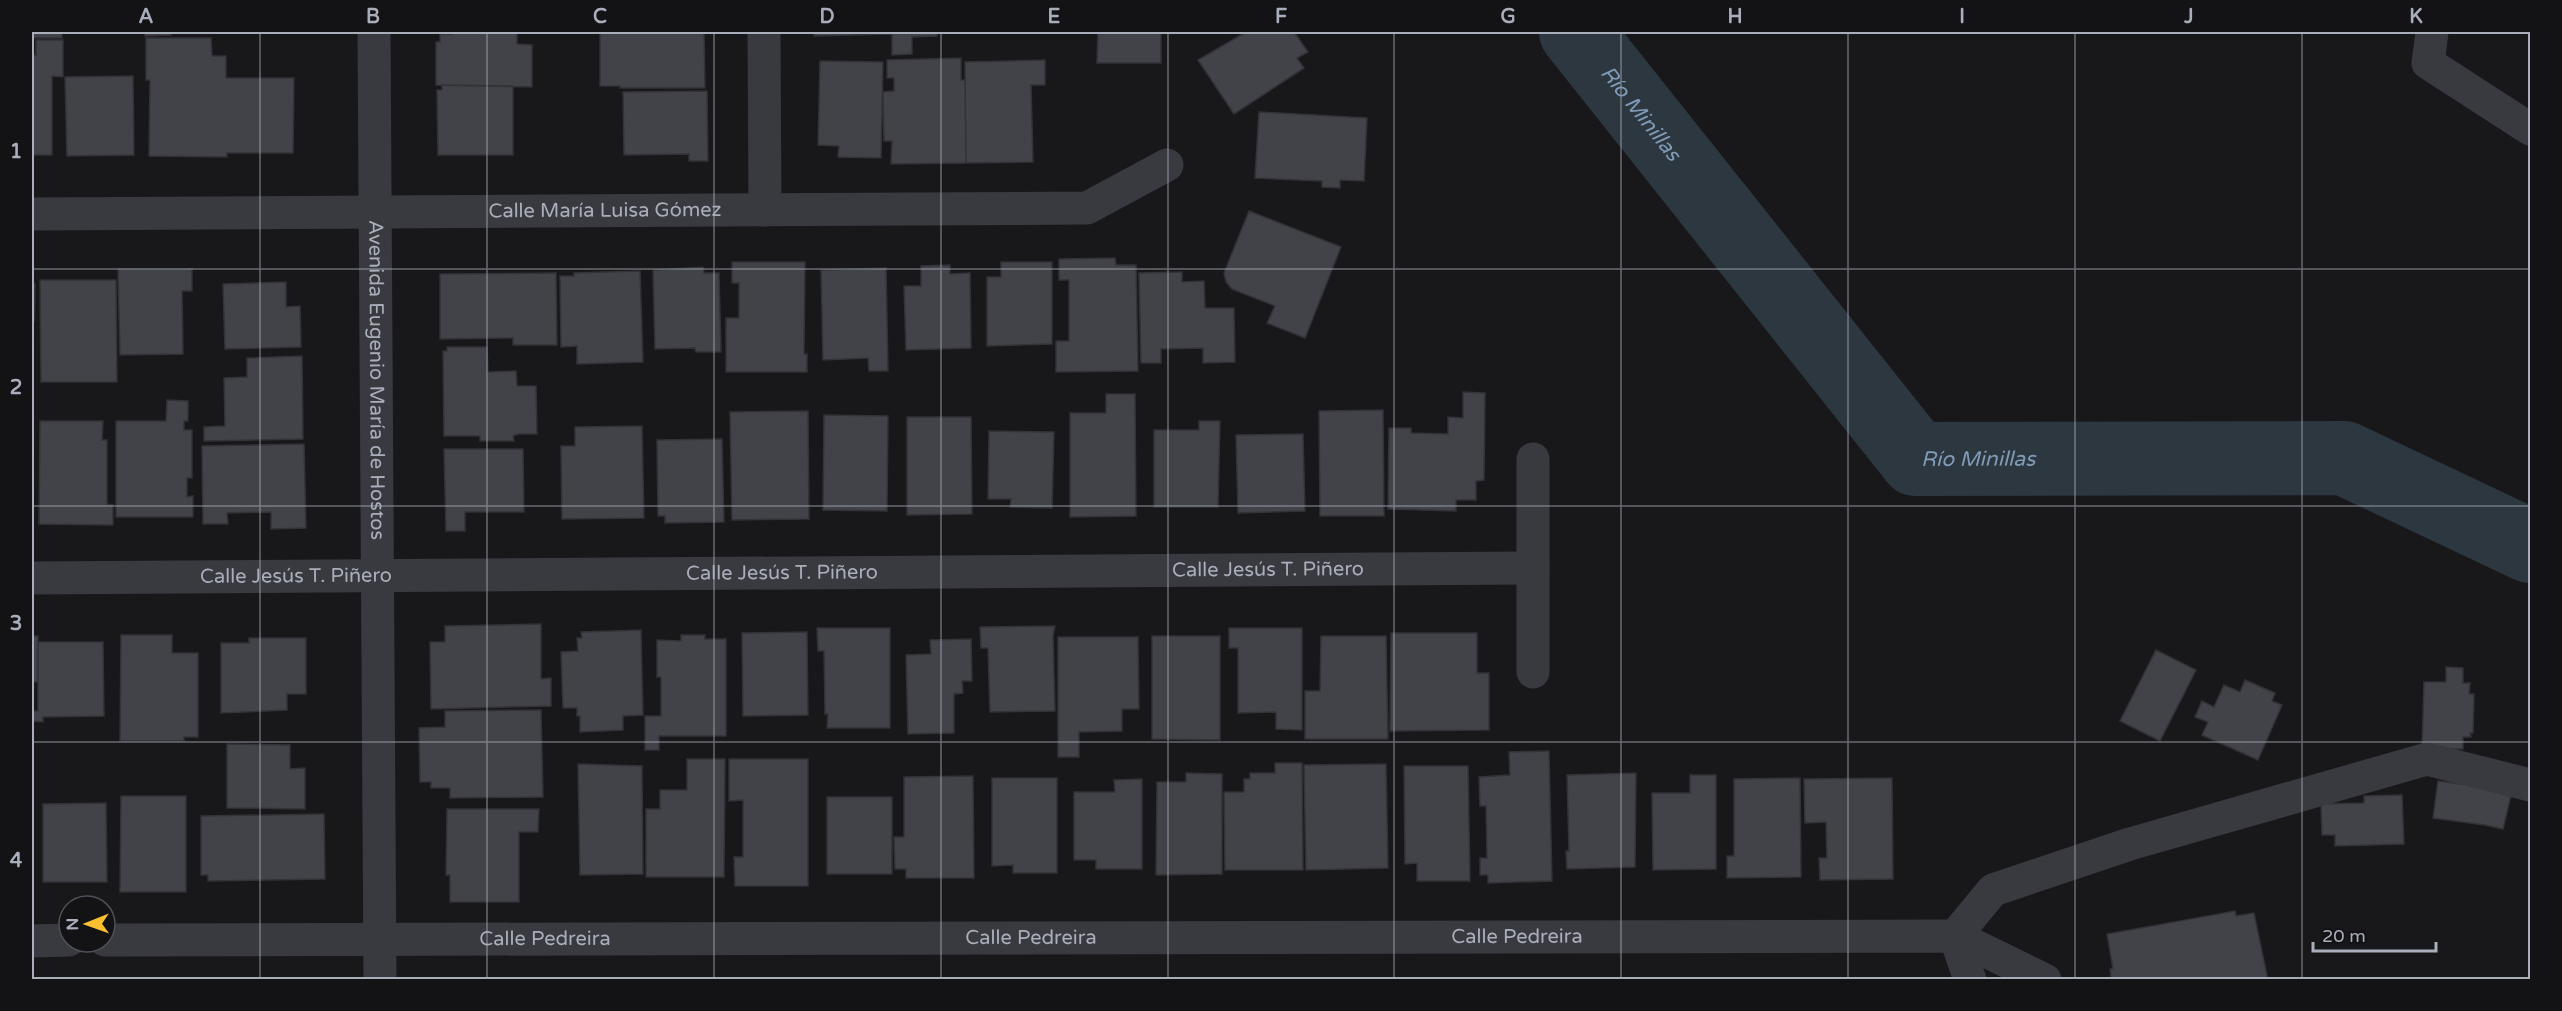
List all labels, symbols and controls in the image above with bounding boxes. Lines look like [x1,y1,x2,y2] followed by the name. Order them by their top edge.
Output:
[139,5,154,29] text: A
[366,5,380,29] text: B
[593,5,607,29] text: C
[819,5,835,29] text: D
[1048,5,1061,29] text: E
[1275,5,1287,29] text: F
[1500,5,1516,29] text: G
[1727,5,1743,29] text: H
[1959,5,1965,29] text: I
[2183,5,2194,29] text: J
[2409,5,2423,29] text: K
[1595,61,1687,167] water label: Río Minillas
[10,140,22,164] text: 1
[488,198,722,223] street label: Calle María Luisa Gómez
[363,220,389,540] street label: Avenida Eugenio María de Hostos
[10,376,22,400] text: 2
[1921,446,2037,471] water label: Río Minillas
[1172,557,1364,582] street label: Calle Jesús T. Piñero
[686,560,878,586] street label: Calle Jesús T. Piñero
[200,564,392,589] street label: Calle Jesús T. Piñero
[10,612,22,636] text: 3
[10,849,23,873] text: 4
[57,894,117,954] north arrow
[2313,915,2436,953] scale bar
[63,918,83,931] text: N
[1451,925,1583,949] street label: Calle Pedreira
[2322,925,2366,947] text: 20 m
[965,926,1097,950] street label: Calle Pedreira
[479,927,611,951] street label: Calle Pedreira

